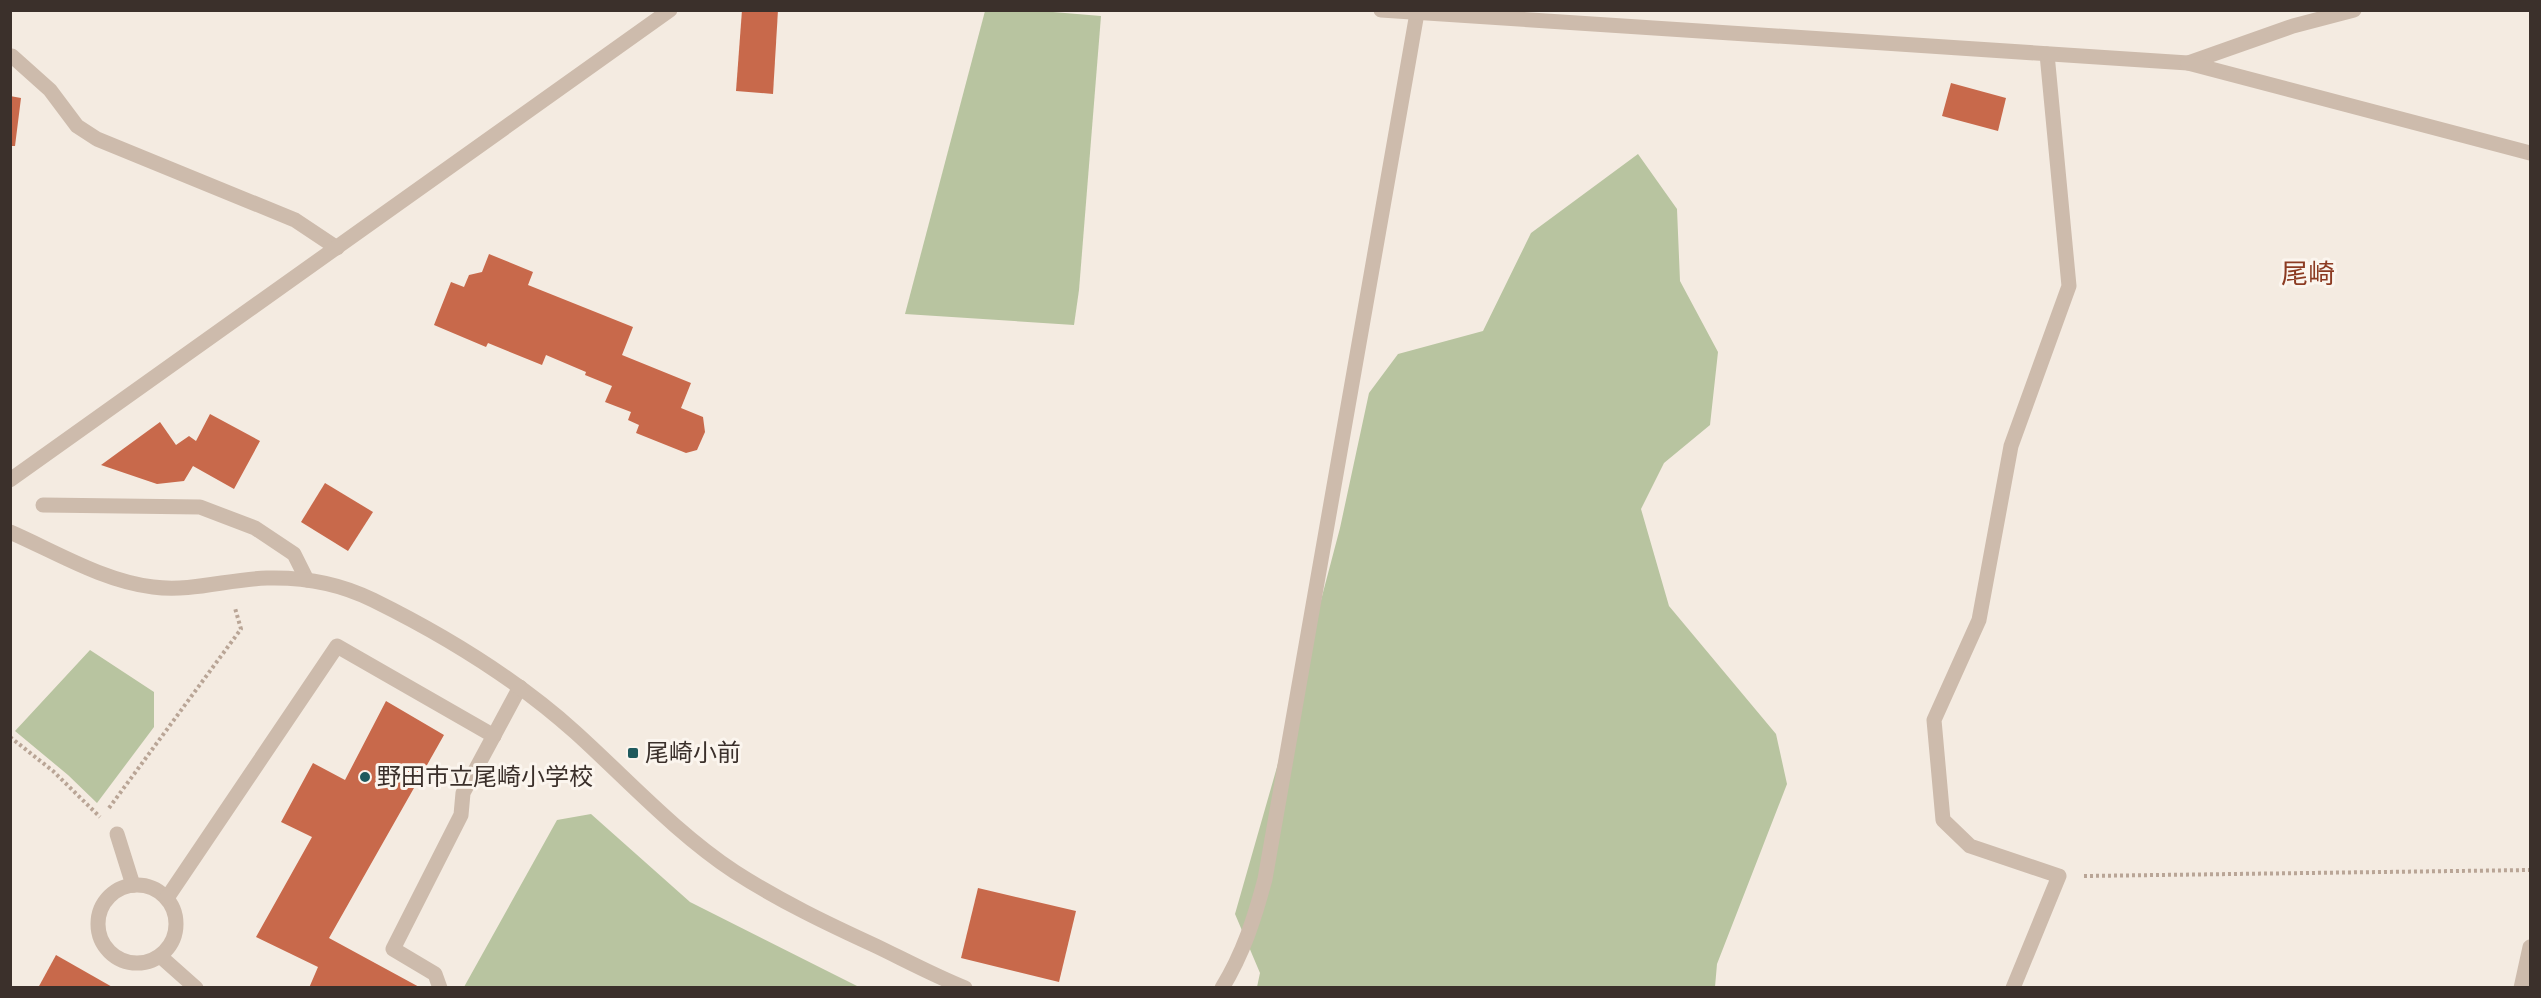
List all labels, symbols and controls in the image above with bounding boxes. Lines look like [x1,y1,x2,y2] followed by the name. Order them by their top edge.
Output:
[2281,254,2335,293] district label: 尾崎
[645,735,741,770] place label: 尾崎小前
[626,746,640,760] marker: 尾崎小前
[377,759,593,794] place label: 野田市立尾崎小学校
[358,770,372,784] marker: 野田市立尾崎小学校

